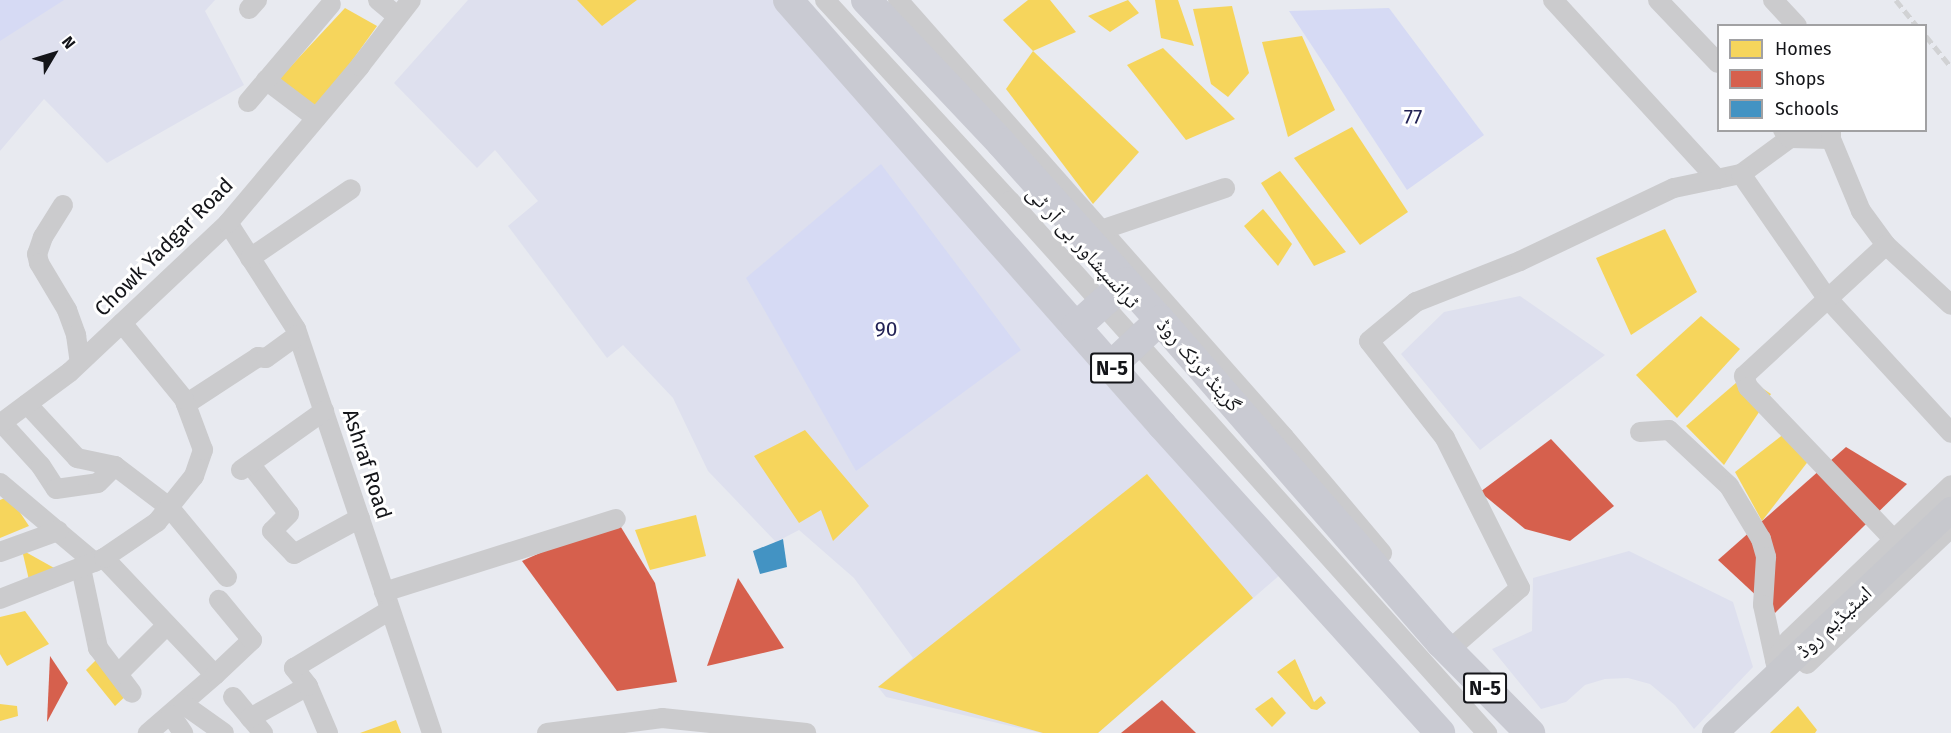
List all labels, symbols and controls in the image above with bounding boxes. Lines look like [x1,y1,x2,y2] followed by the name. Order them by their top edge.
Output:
[24,24,84,84] north arrow
[1717,24,1927,132] legend
[58,33,79,53] text: N
[1775,38,1831,60] text: Homes
[1775,68,1825,90] text: Shops
[1775,98,1839,120] text: Schools
[1404,104,1422,130] park label: 77
[90,173,238,321] street label: Chowk Yadgar Road
[1021,180,1145,314] street label: ٹرانسپشاور بی آر ٹی
[1151,313,1247,417] street label: گرینڈ ٹرنک روڈ
[875,316,897,342] park label: 90
[1090,351,1134,385] road number: N-5
[337,406,397,522] street label: Ashraf Road
[1791,581,1877,663] street label: اسٹیڈیم روڈ
[1462,671,1508,705] road number: N-5

